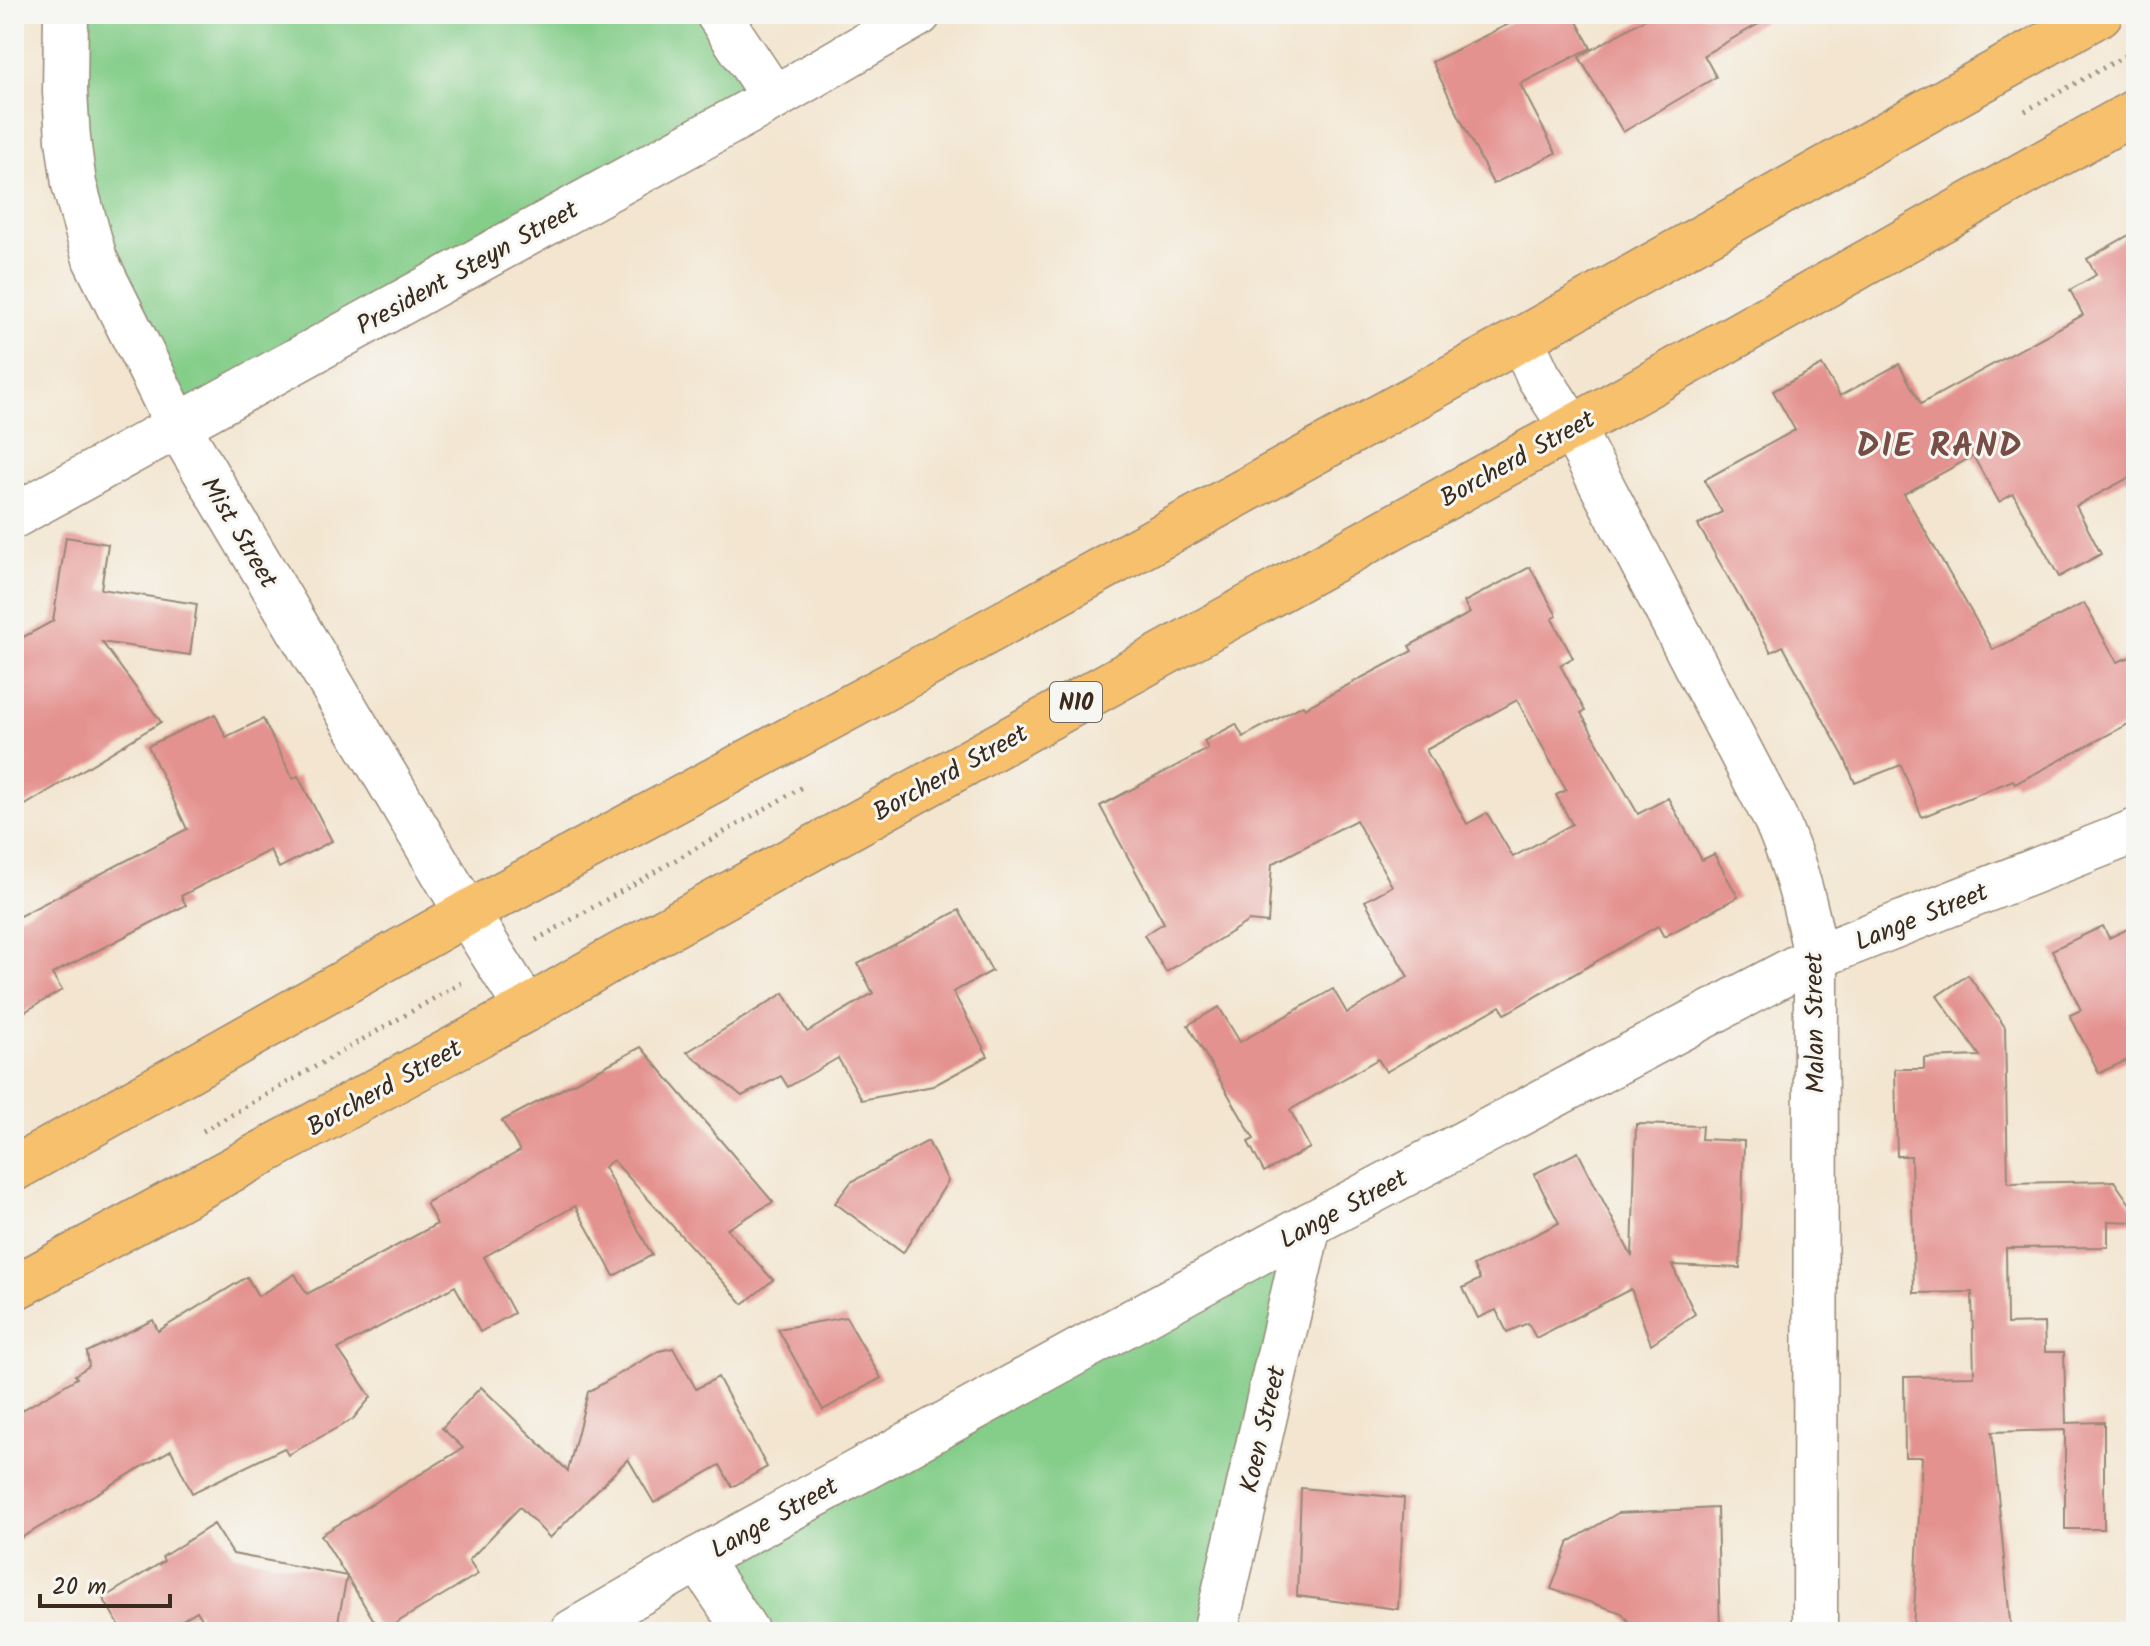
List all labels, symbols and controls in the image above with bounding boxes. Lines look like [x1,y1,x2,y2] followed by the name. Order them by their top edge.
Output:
[349,190,588,347] street label: President Steyn Street
[1433,399,1604,520] street label: Borcherd Street
[1857,420,2023,474] district label: DIE RAND
[188,469,289,598] street label: Mist Street
[1050,682,1102,722] road number: N10
[866,713,1037,834] street label: Borcherd Street
[1849,872,1996,964] street label: Lange Street
[1794,951,1838,1094] street label: Malan Street
[300,1028,471,1149] street label: Borcherd Street
[1272,1158,1417,1261] street label: Lange Street
[1229,1361,1299,1497] street label: Koen Street
[703,1466,847,1571] street label: Lange Street
[40,1558,170,1608] scale bar
[52,1568,107,1607] text: 20 m

